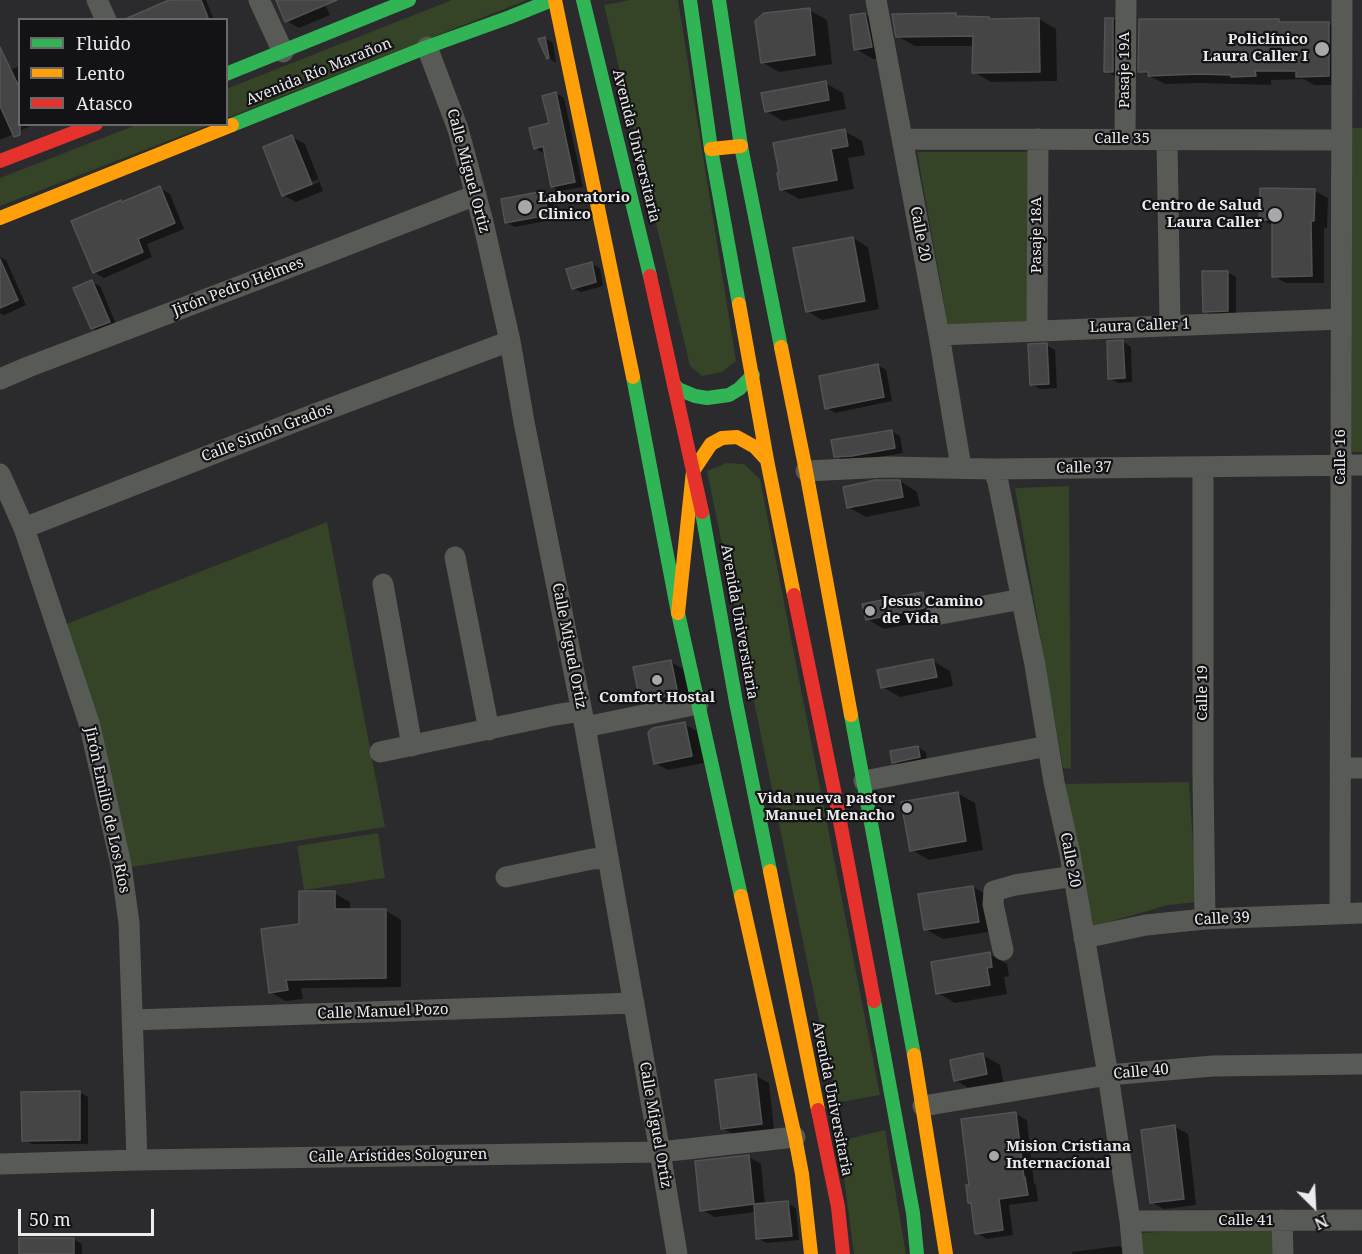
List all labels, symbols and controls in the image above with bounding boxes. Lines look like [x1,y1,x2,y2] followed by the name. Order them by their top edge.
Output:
[18,18,228,126] legend
[76,31,131,55] text: Fluido
[1203,31,1308,66] place label: Policlínico Laura Caller I
[1116,32,1134,108] street label: Pasaje 19A
[244,35,394,109] street label: Avenida Río Marañon
[1313,40,1331,58] marker: Policlínico Laura Caller I
[76,61,125,85] text: Lento
[608,68,664,224] street label: Avenida Universitaria
[76,91,133,115] text: Atasco
[443,107,493,235] street label: Calle Miguel Ortiz
[1094,130,1150,148] street label: Calle 35
[538,189,630,224] place label: Laboratorio Clinico
[1028,197,1046,273] street label: Pasaje 18A
[1141,197,1262,232] place label: Centro de Salud Laura Caller
[516,198,534,216] marker: Laboratorio Clinico
[906,205,934,263] street label: Calle 20
[1266,206,1284,224] marker: Centro de Salud Laura Caller
[170,254,306,320] street label: Jirón Pedro Helmes
[1089,315,1191,337] street label: Laura Caller 1
[199,400,335,466] street label: Calle Simón Grados
[1332,429,1350,485] street label: Calle 16
[1056,459,1112,477] street label: Calle 37
[717,543,761,701] street label: Avenida Universitaria
[548,582,590,710] street label: Calle Miguel Ortiz
[882,593,983,628] place label: Jesus Camino de Vida
[863,604,877,618] marker: Jesus Camino de Vida
[1194,665,1212,721] street label: Calle 19
[650,673,664,687] marker: Comfort Hostal
[599,689,715,707] place label: Comfort Hostal
[81,725,133,895] street label: Jirón Emilio de Los Ríos
[757,790,895,825] place label: Vida nueva pastor Manuel Menacho
[900,801,914,815] marker: Vida nueva pastor Manuel Menacho
[1056,831,1084,889] street label: Calle 20
[1194,909,1250,929] street label: Calle 39
[317,1001,449,1023] street label: Calle Manuel Pozo
[808,1020,856,1178] street label: Avenida Universitaria
[635,1060,675,1190] street label: Calle Miguel Ortiz
[1112,1061,1170,1083] street label: Calle 40
[1006,1138,1131,1173] place label: Mision Cristiana Internacíonal
[309,1145,487,1167] street label: Calle Arístides Sologuren
[987,1149,1001,1163] marker: Mision Cristiana Internacíonal
[1284,1176,1344,1236] north arrow
[21,1197,158,1235] scale bar
[29,1207,71,1231] text: 50 m
[1311,1210,1332,1235] text: N
[1218,1212,1274,1230] street label: Calle 41

